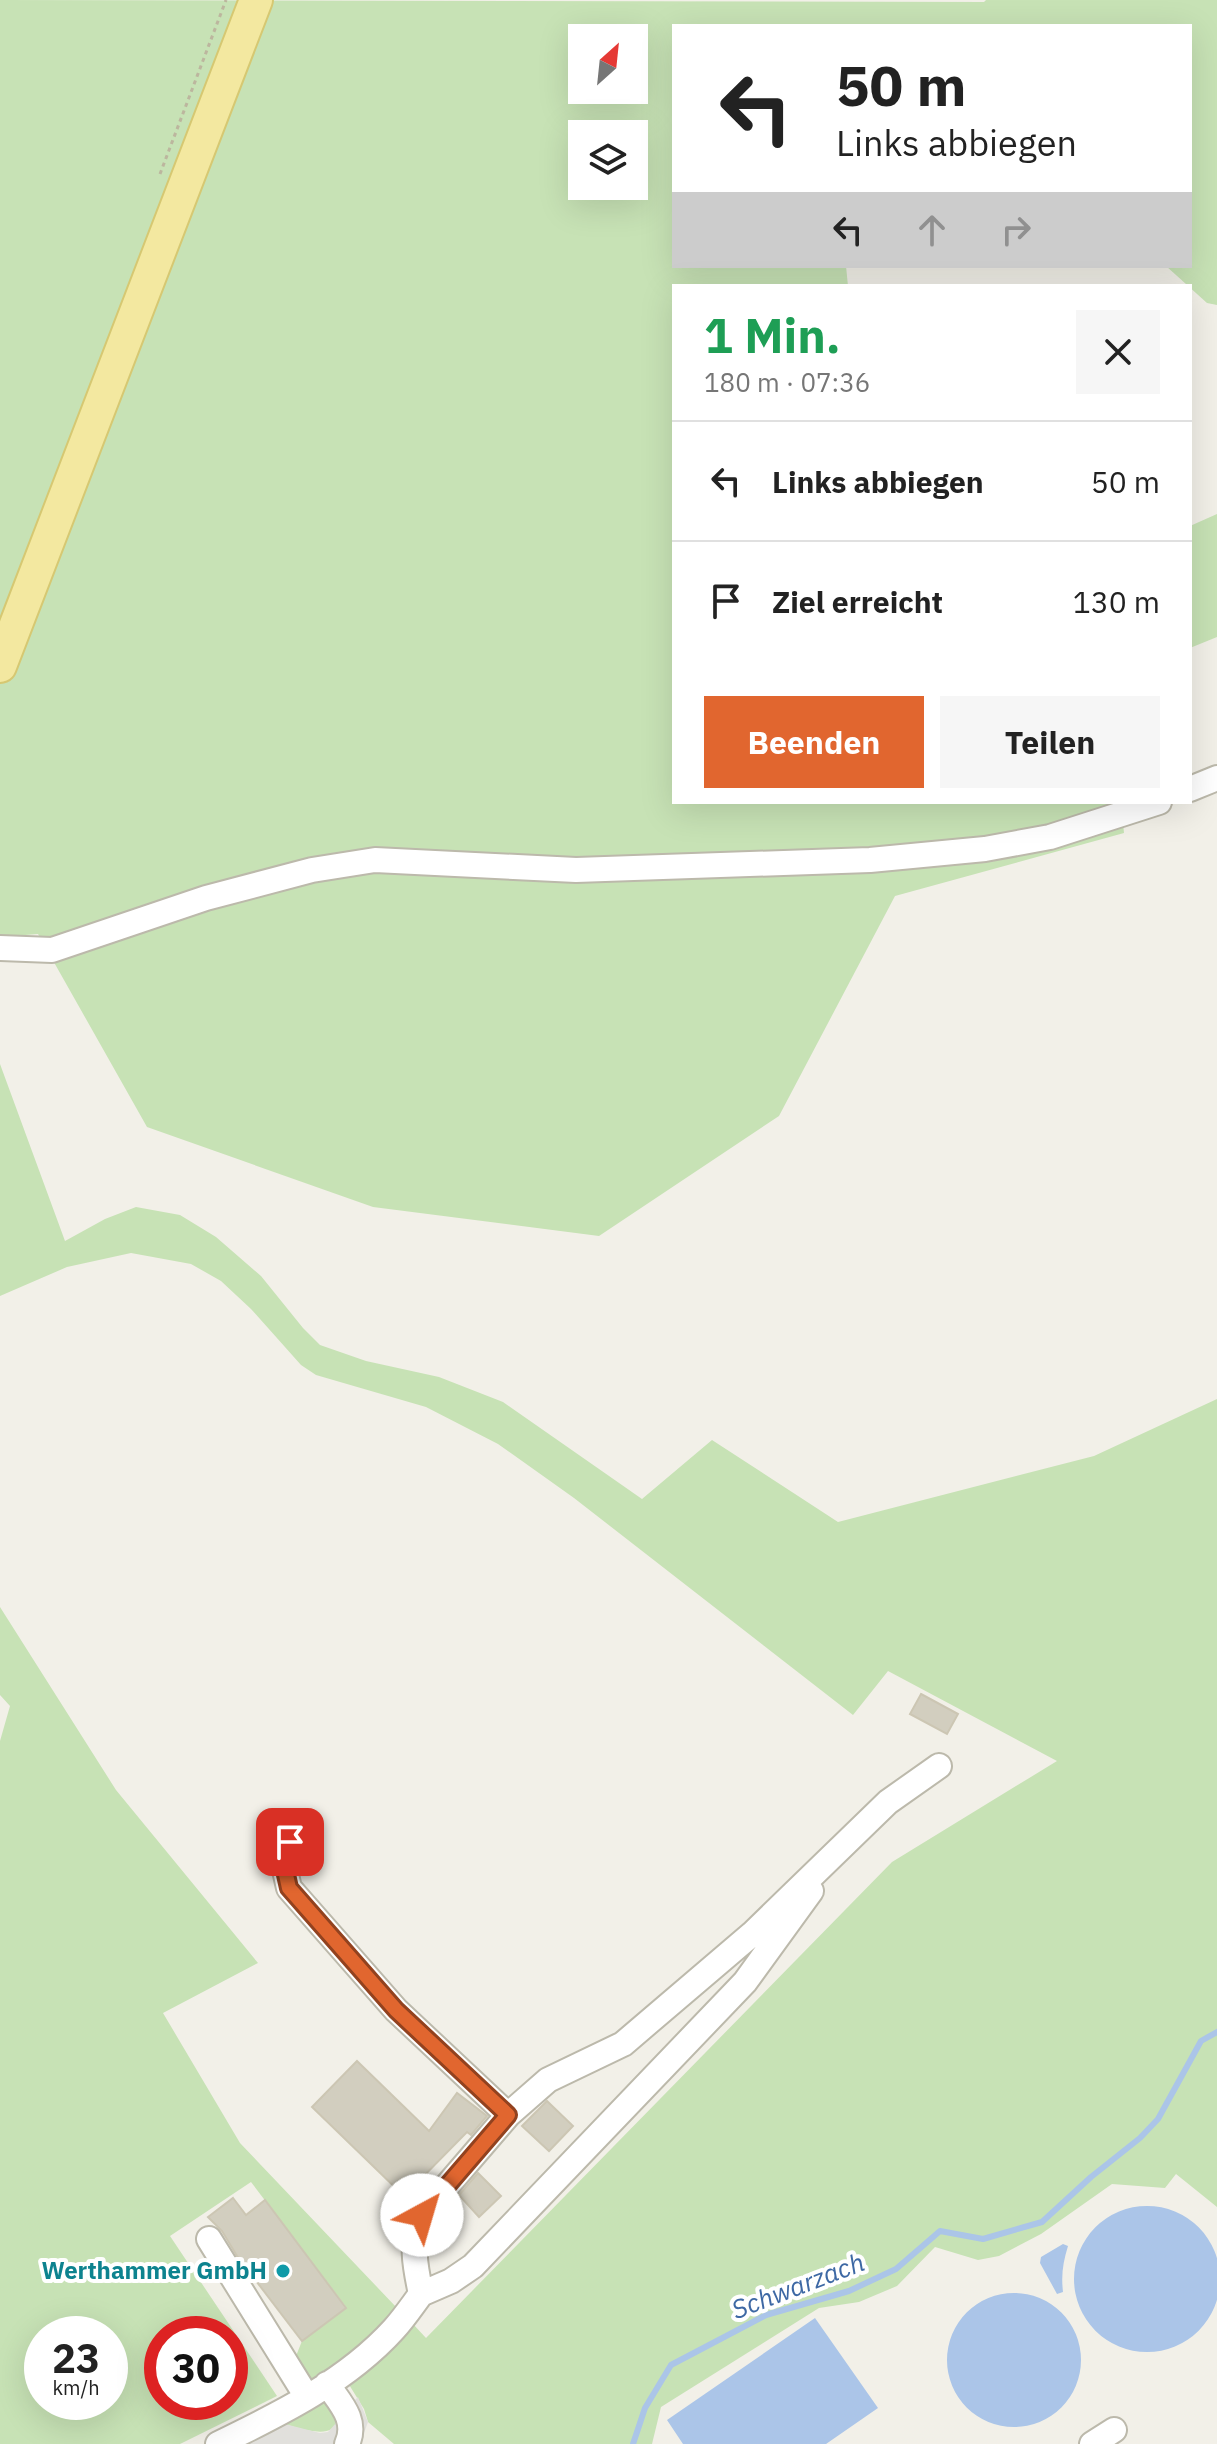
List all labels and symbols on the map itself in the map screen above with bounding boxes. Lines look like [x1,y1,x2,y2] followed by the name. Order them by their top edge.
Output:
[568,24,648,104] north arrow
[256,1808,324,1876] pin
[380,2173,464,2257] position arrow
[726,2244,869,2326] water label: Schwarzach
[41,2254,267,2286] place label: Werthammer GmbH
[274,2262,292,2280] marker: Werthammer GmbH
[144,2316,248,2420] speed limit sign: 30

